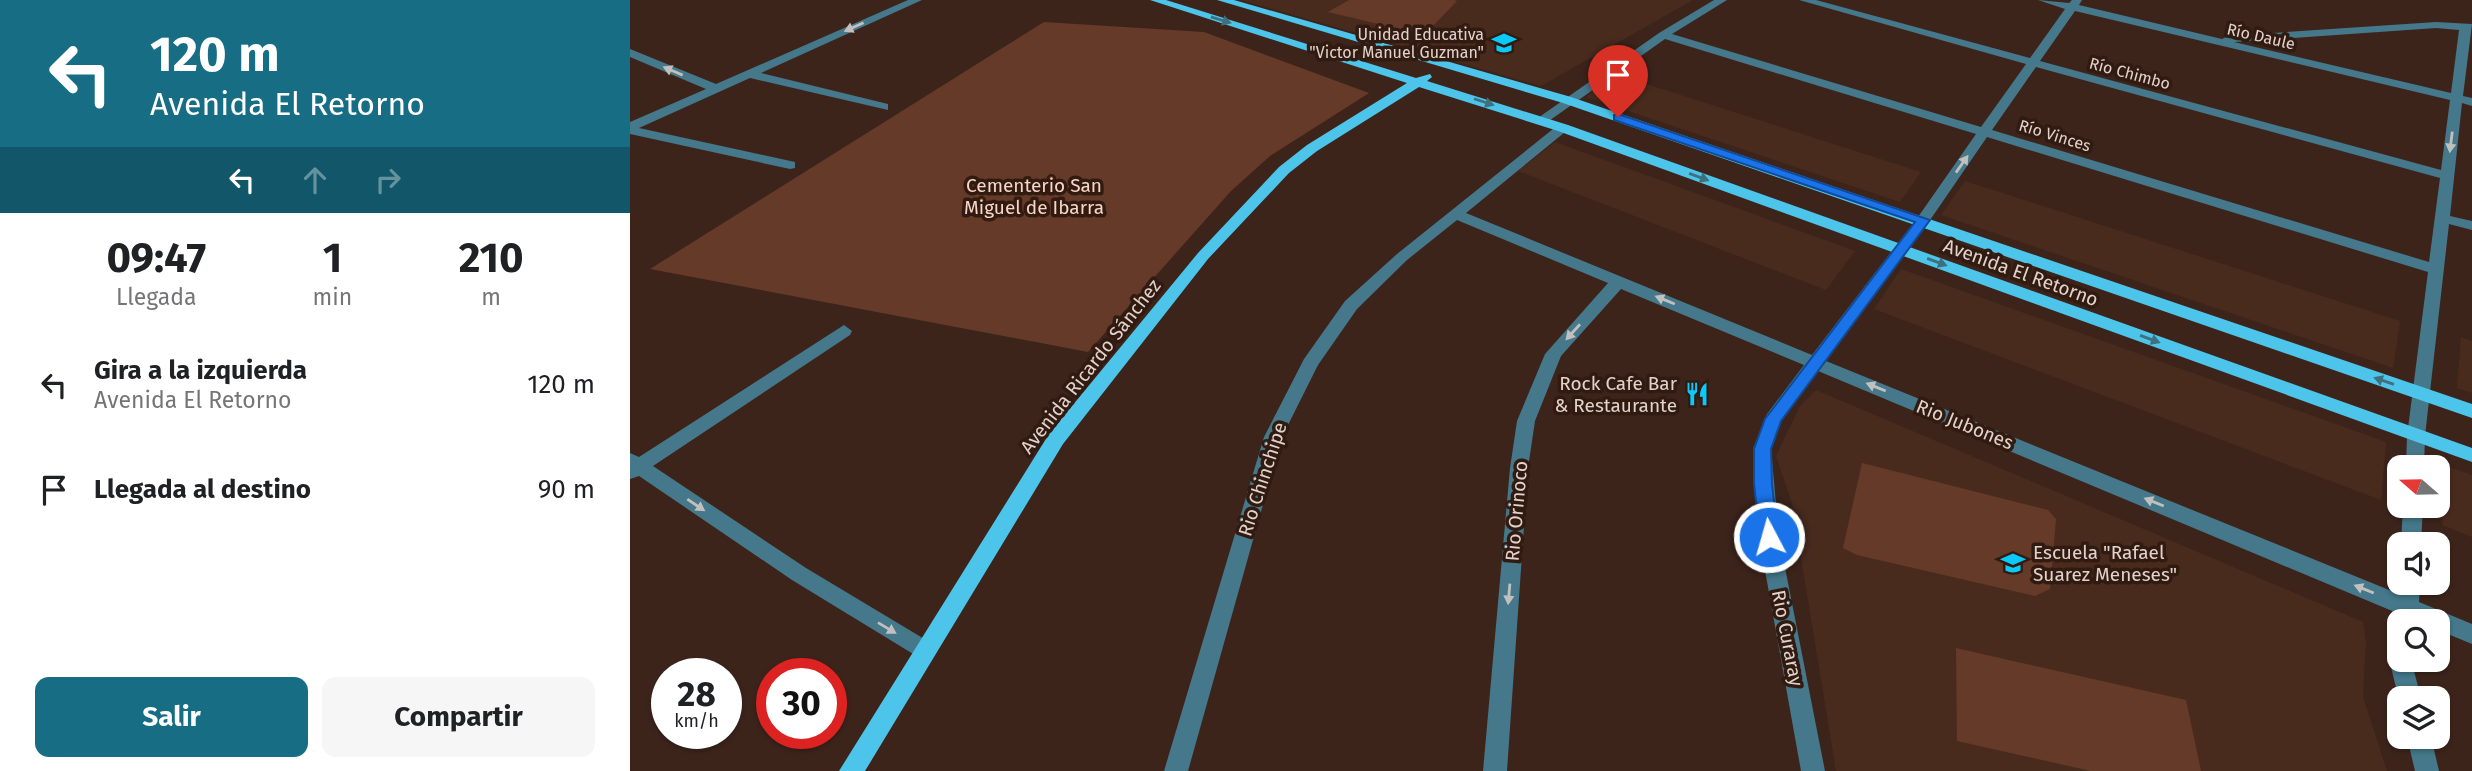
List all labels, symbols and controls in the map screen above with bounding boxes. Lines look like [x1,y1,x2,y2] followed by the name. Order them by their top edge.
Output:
[1210,15,1231,26] one-way arrow
[2225,19,2297,54] street label: Río Daule
[844,21,864,33] one-way arrow
[150,25,280,84] text: 120 m
[1309,25,1484,62] place label: Unidad Educativa "Victor Manuel Guzman"
[35,28,126,119] icon: left
[1490,29,1518,57] school or university icon: Unidad Educativa "Victor Manuel Guzman"
[1588,45,1648,117] pin
[2087,54,2172,93] street label: Río Chimbo
[1599,56,1637,94] icon: arrive
[662,65,683,76] one-way arrow
[150,85,425,123] text: Avenida El Retorno
[1474,97,1495,108] one-way arrow
[2017,116,2093,155] street label: Río Vinces
[2445,132,2456,154] one-way arrow
[1955,155,1969,173] one-way arrow
[223,161,261,199] icon: left
[296,161,334,199] icon: ahead
[369,161,407,199] icon: right
[1689,171,1710,182] one-way arrow
[964,174,1104,219] park label: Cementerio San Miguel de Ibarra
[106,233,206,283] text: 09:47
[323,233,342,283] text: 1
[459,233,524,283] text: 210
[1940,234,2101,311] street label: Avenida El Retorno
[1926,256,1947,267] one-way arrow
[1015,275,1166,458] street label: Avenida Ricardo Sánchez
[116,283,197,311] text: Llegada
[313,283,352,311] text: min
[481,283,501,311] text: m
[1655,295,1676,306] one-way arrow
[1565,323,1581,341] one-way arrow
[2140,334,2161,345] one-way arrow
[94,355,307,386] text: Gira a la izquierda
[35,366,73,404] icon: left
[527,369,595,400] text: 120 m
[1554,372,1678,417] place label: Rock Cafe Bar & Restaurante
[2374,375,2395,386] one-way arrow
[1683,380,1711,408] restaurant icon: Rock Cafe Bar & Restaurante
[1865,381,1886,392] one-way arrow
[94,386,292,414] text: Avenida El Retorno
[1913,395,2017,454] street label: Rio Jubones
[1233,419,1292,539] street label: Rio Chinchipe
[2387,455,2450,518] north arrow
[2387,455,2450,749] map controls
[1501,460,1532,562] street label: Rio Orinoco
[35,471,73,509] icon: arrive
[94,474,311,505] text: Llegada al destino
[538,474,595,505] text: 90 m
[2143,497,2164,508] one-way arrow
[686,498,706,511] one-way arrow
[1732,500,1806,574] position arrow
[2387,532,2450,595] button: sound
[2033,541,2177,586] place label: Escuela "Rafael Suarez Meneses"
[1999,549,2027,577] school or university icon: Escuela "Rafael Suarez Meneses"
[1503,583,1514,605] one-way arrow
[2353,584,2374,595] one-way arrow
[1767,588,1808,689] street label: Rio Curaray
[2387,609,2450,672] button: search
[878,621,897,634] one-way arrow
[756,658,847,749] speed limit sign: 30
[677,673,716,715] text: 28
[35,677,308,757] button: Salir
[322,677,595,757] button: Compartir
[2387,686,2450,749] button: layers
[674,710,719,732] text: km/h

